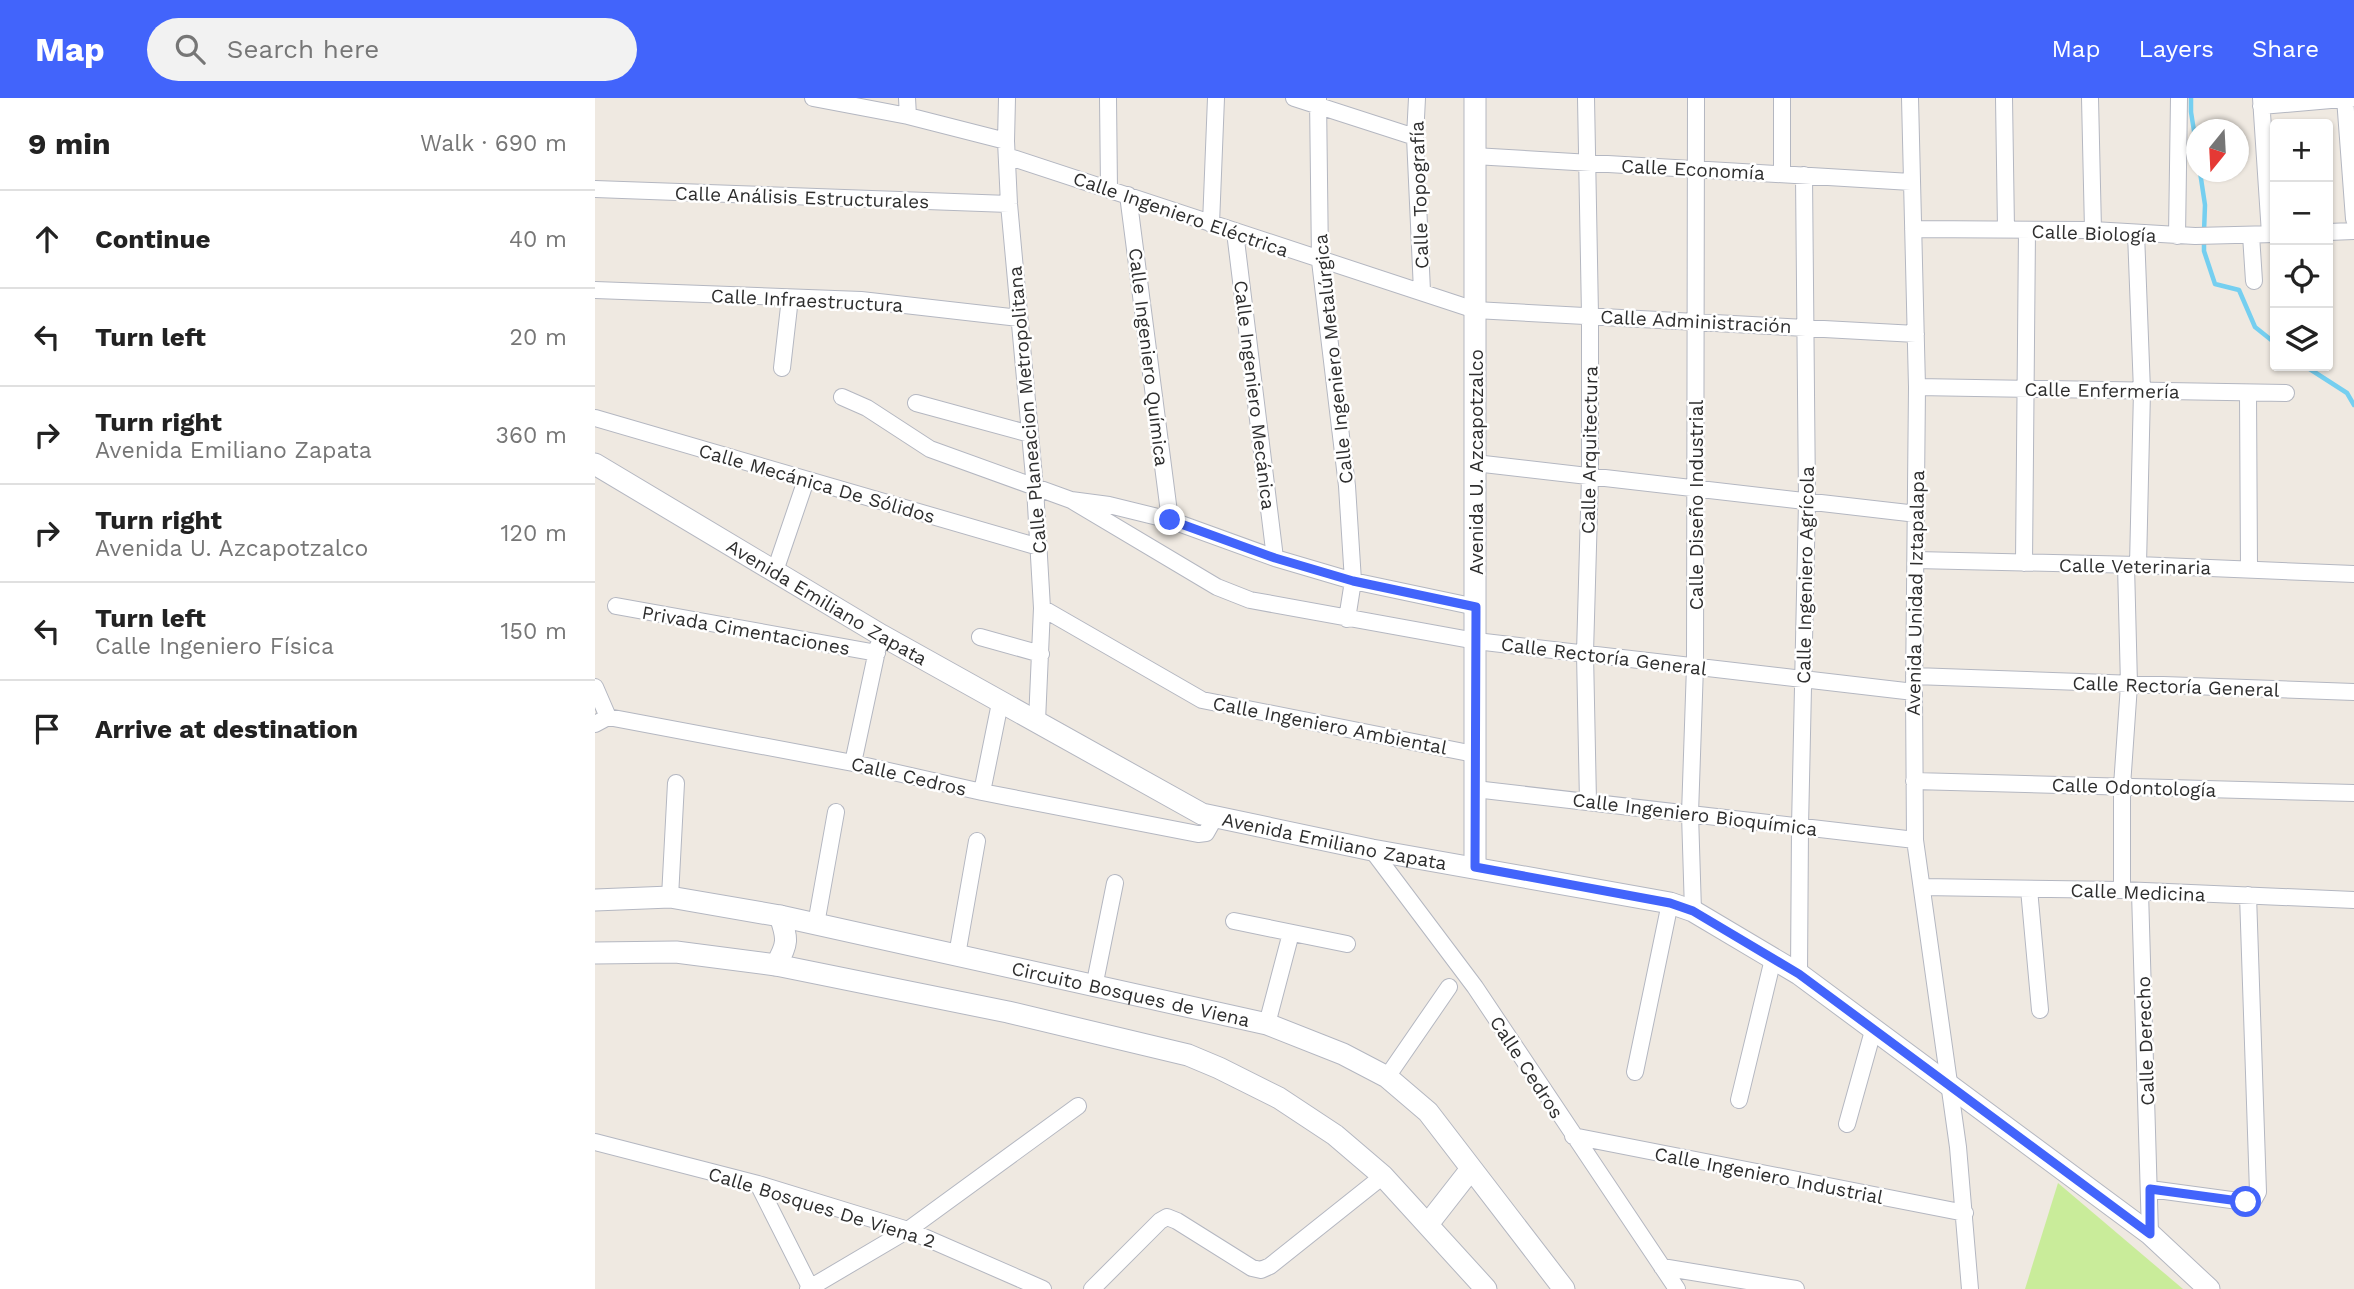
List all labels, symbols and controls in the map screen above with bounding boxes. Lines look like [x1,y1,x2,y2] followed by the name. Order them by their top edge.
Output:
[147,18,637,81] search box
[35,30,105,69] text: Map
[171,30,209,68] icon: search
[227,34,379,64] text: Search here
[2052,35,2100,63] text: Map
[2138,35,2214,63] text: Layers
[2252,35,2319,63] text: Share
[2186,119,2249,182] north arrow
[2270,119,2333,371] map controls
[2270,119,2333,182] button: +
[1405,120,1434,269] street label: Calle Topografía
[28,126,111,161] text: 9 min
[420,130,567,157] text: Walk · 690 m
[1621,154,1766,185] street label: Calle Economía
[1070,167,1292,262] street label: Calle Ingeniero Eléctrica
[674,182,930,213] street label: Calle Análisis Estructurales
[2270,182,2333,245] button: −
[28,220,66,258] icon: ahead
[2031,220,2157,247] street label: Calle Biología
[95,224,211,254] text: Continue
[509,226,567,253] text: 40 m
[1309,233,1358,485] street label: Calle Ingeniero Metalúrgica
[2270,245,2333,308] button: locate
[1124,247,1173,468] street label: Calle Ingeniero Química
[1003,265,1052,555] street label: Calle Planeacion Metropolitana
[1229,279,1280,511] street label: Calle Ingeniero Mecánica
[710,284,904,317] street label: Calle Infraestructura
[1600,305,1792,338] street label: Calle Administración
[2270,308,2333,371] button: layers
[28,318,66,356] icon: left
[95,322,206,352] text: Turn left
[510,324,567,351] text: 20 m
[1465,349,1488,575] street label: Avenida U. Azcapotzalco
[1577,365,1602,534] street label: Calle Arquitectura
[2024,378,2180,403] street label: Calle Enfermería
[1685,400,1708,610] street label: Calle Diseño Industrial
[95,407,222,437] text: Turn right
[28,416,66,454] icon: right
[496,422,567,449] text: 360 m
[95,437,372,464] text: Avenida Emiliano Zapata
[696,439,938,528] street label: Calle Mecánica De Sólidos
[1792,466,1819,684] street label: Calle Ingeniero Agrícola
[1902,470,1929,716] street label: Avenida Unidad Iztapalapa
[1154,504,1185,535] route end
[95,505,222,535] text: Turn right
[28,514,66,552] icon: right
[501,520,567,547] text: 120 m
[722,534,931,671] street label: Avenida Emiliano Zapata
[95,535,368,562] text: Avenida U. Azcapotzalco
[2059,554,2211,579] street label: Calle Veterinaria
[640,601,852,660] street label: Privada Cimentaciones
[95,603,206,633] text: Turn left
[28,612,66,650] icon: left
[501,618,567,645] text: 150 m
[1500,632,1708,681] street label: Calle Rectoría General
[95,633,334,660] text: Calle Ingeniero Física
[2072,671,2280,702] street label: Calle Rectoría General
[1211,691,1449,760] street label: Calle Ingeniero Ambiental
[28,710,66,748] icon: arrive
[95,714,358,744] text: Arrive at destination
[849,752,969,801] street label: Calle Cedros
[2051,773,2217,802] street label: Calle Odontología
[1571,788,1819,841] street label: Calle Ingeniero Bioquímica
[1220,808,1449,875] street label: Avenida Emiliano Zapata
[2070,879,2206,906] street label: Calle Medicina
[1009,957,1252,1032] street label: Circuito Bosques de Viena
[2132,976,2159,1106] street label: Calle Derecho
[1485,1012,1568,1123] street label: Calle Cedros
[1653,1142,1885,1209] street label: Calle Ingeniero Industrial
[706,1162,938,1253] street label: Calle Bosques De Viena 2
[2230,1186,2261,1217] route start

